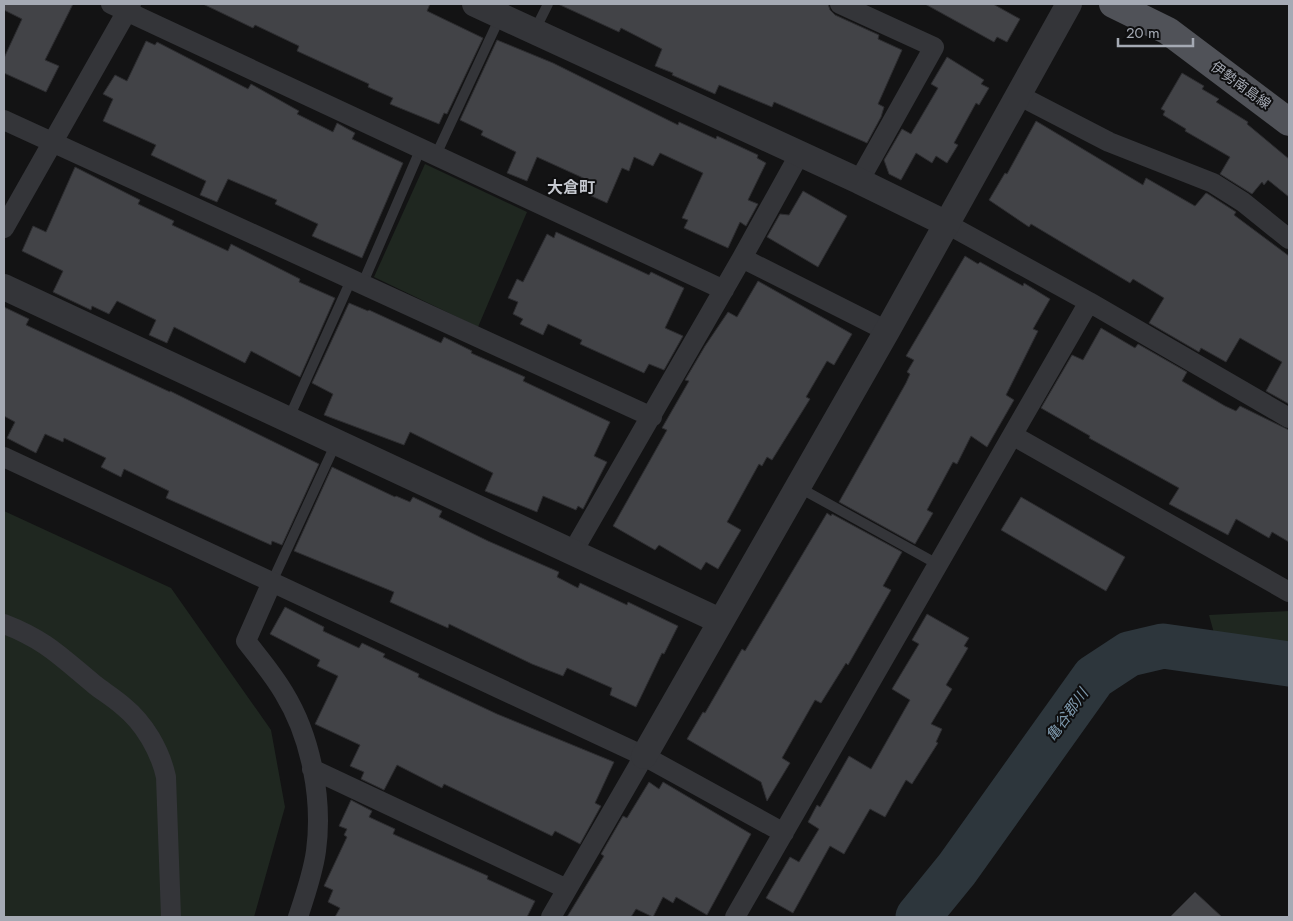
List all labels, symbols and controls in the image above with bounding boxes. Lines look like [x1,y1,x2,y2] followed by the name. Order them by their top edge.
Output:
[1118,15,1193,47] scale bar
[1126,22,1160,44] text: 20 m
[1207,56,1275,114] street label: 伊勢南島線
[547,176,595,199] district label: 大倉町
[1040,683,1095,746] water label: 亀谷郡川

